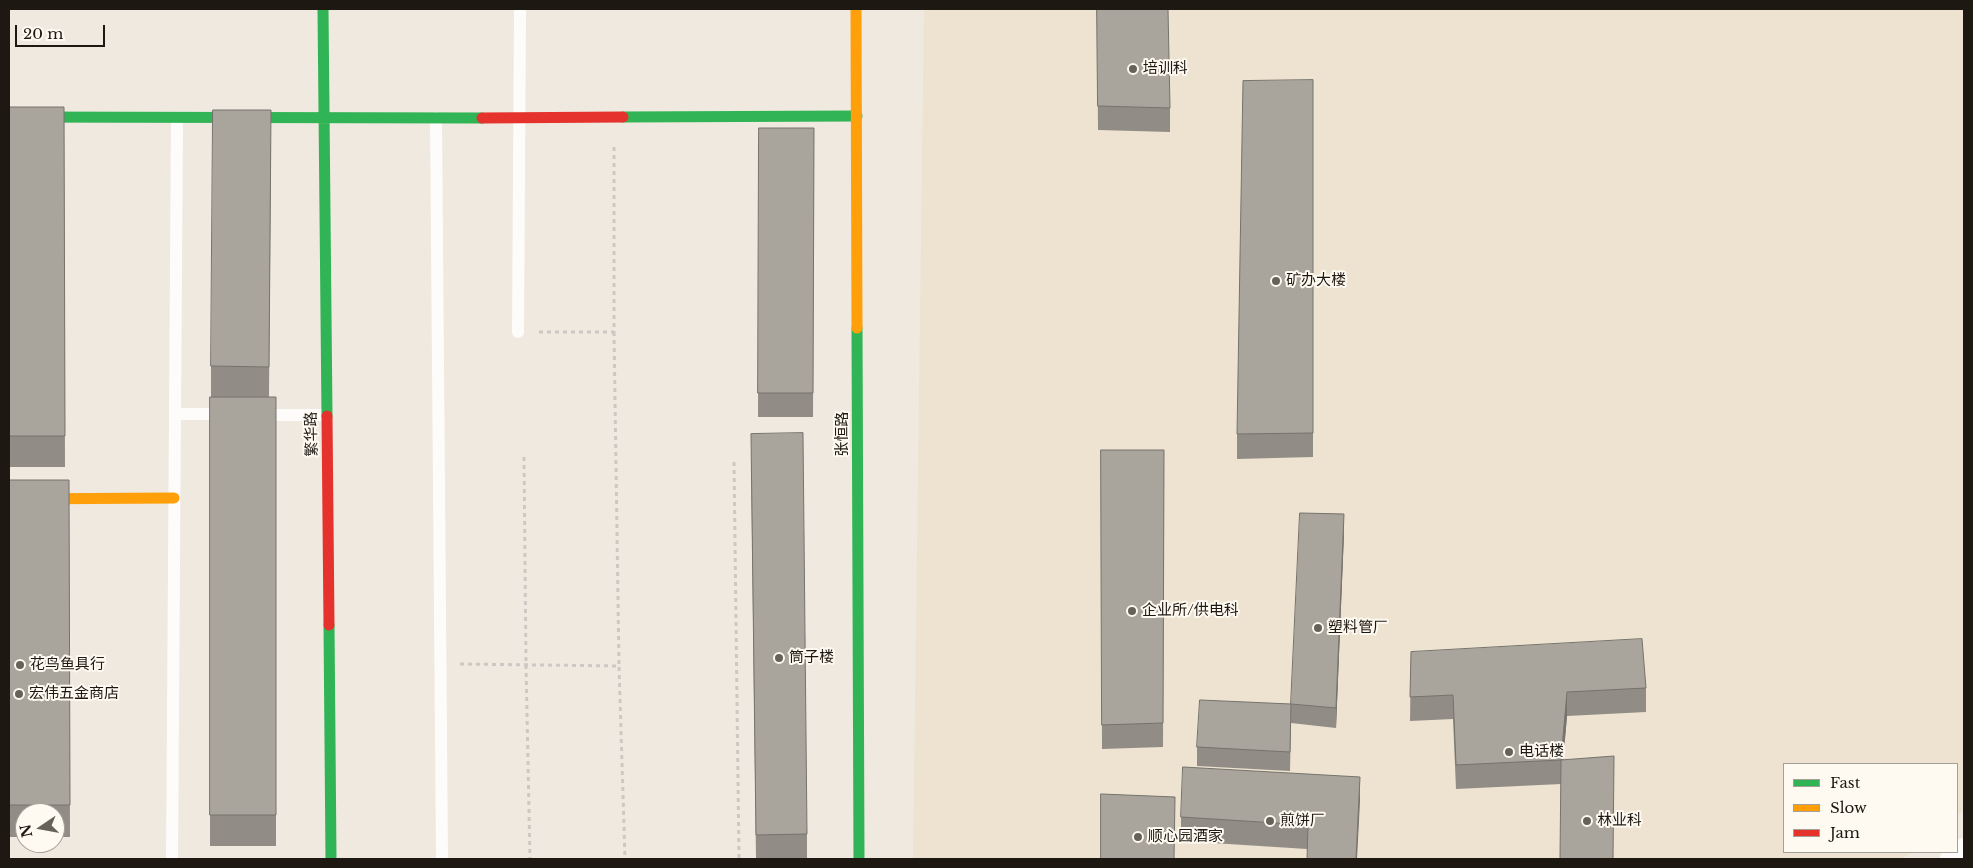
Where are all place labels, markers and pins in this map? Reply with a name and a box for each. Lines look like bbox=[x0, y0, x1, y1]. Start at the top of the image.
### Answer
place label: 培训科 bbox=[1143, 60, 1188, 78]
marker: 培训科 bbox=[1127, 63, 1139, 75]
place label: 矿办大楼 bbox=[1286, 272, 1346, 290]
marker: 矿办大楼 bbox=[1270, 275, 1282, 287]
place label: 企业所/供电科 bbox=[1142, 602, 1239, 620]
marker: 企业所/供电科 bbox=[1126, 605, 1138, 617]
place label: 塑料管厂 bbox=[1328, 619, 1388, 637]
marker: 塑料管厂 bbox=[1312, 622, 1324, 634]
place label: 筒子楼 bbox=[789, 649, 834, 667]
marker: 筒子楼 bbox=[773, 652, 785, 664]
place label: 花鸟鱼具行 bbox=[30, 656, 105, 674]
marker: 花鸟鱼具行 bbox=[14, 659, 26, 671]
place label: 宏伟五金商店 bbox=[29, 685, 119, 703]
marker: 宏伟五金商店 bbox=[13, 688, 25, 700]
place label: 电话楼 bbox=[1519, 743, 1564, 761]
marker: 电话楼 bbox=[1503, 746, 1515, 758]
place label: 煎饼厂 bbox=[1280, 812, 1325, 830]
place label: 林业科 bbox=[1597, 812, 1642, 830]
marker: 煎饼厂 bbox=[1264, 815, 1276, 827]
marker: 林业科 bbox=[1581, 815, 1593, 827]
place label: 顺心园酒家 bbox=[1148, 828, 1223, 846]
marker: 顺心园酒家 bbox=[1132, 831, 1144, 843]

